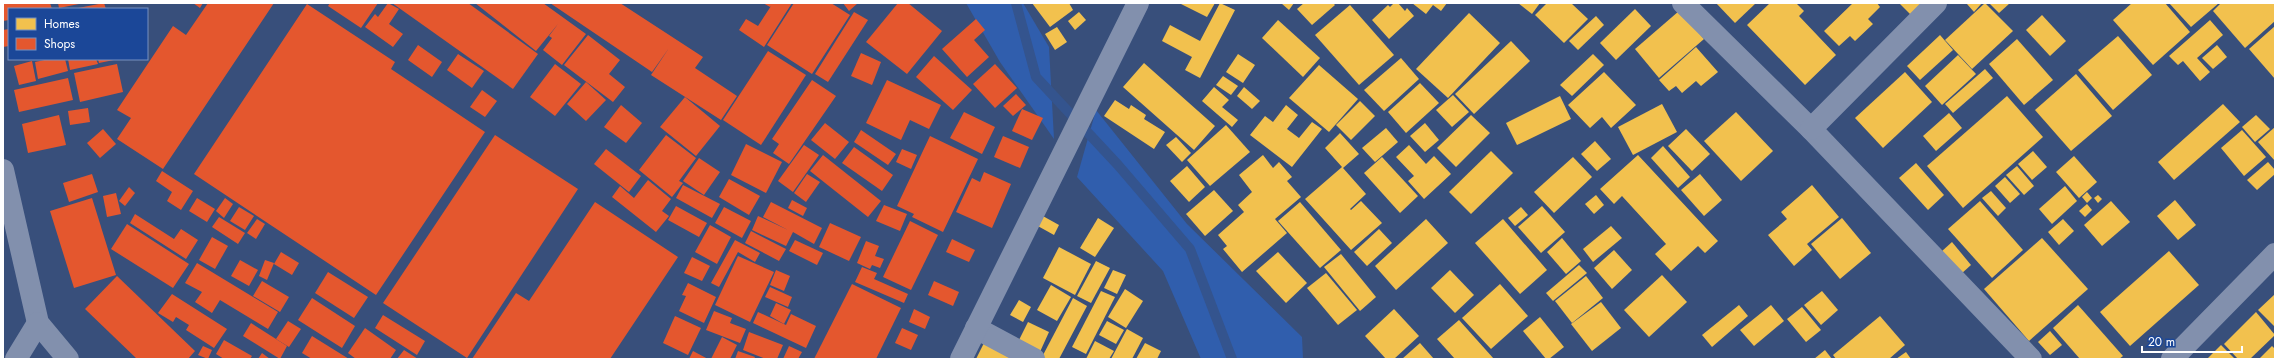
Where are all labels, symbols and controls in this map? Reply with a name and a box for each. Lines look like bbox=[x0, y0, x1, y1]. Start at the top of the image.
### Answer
legend bbox=[8, 8, 148, 60]
text: Homes bbox=[44, 15, 80, 33]
text: Shops bbox=[44, 35, 75, 53]
scale bar bbox=[2142, 328, 2242, 354]
text: 20 m bbox=[2148, 333, 2175, 351]

